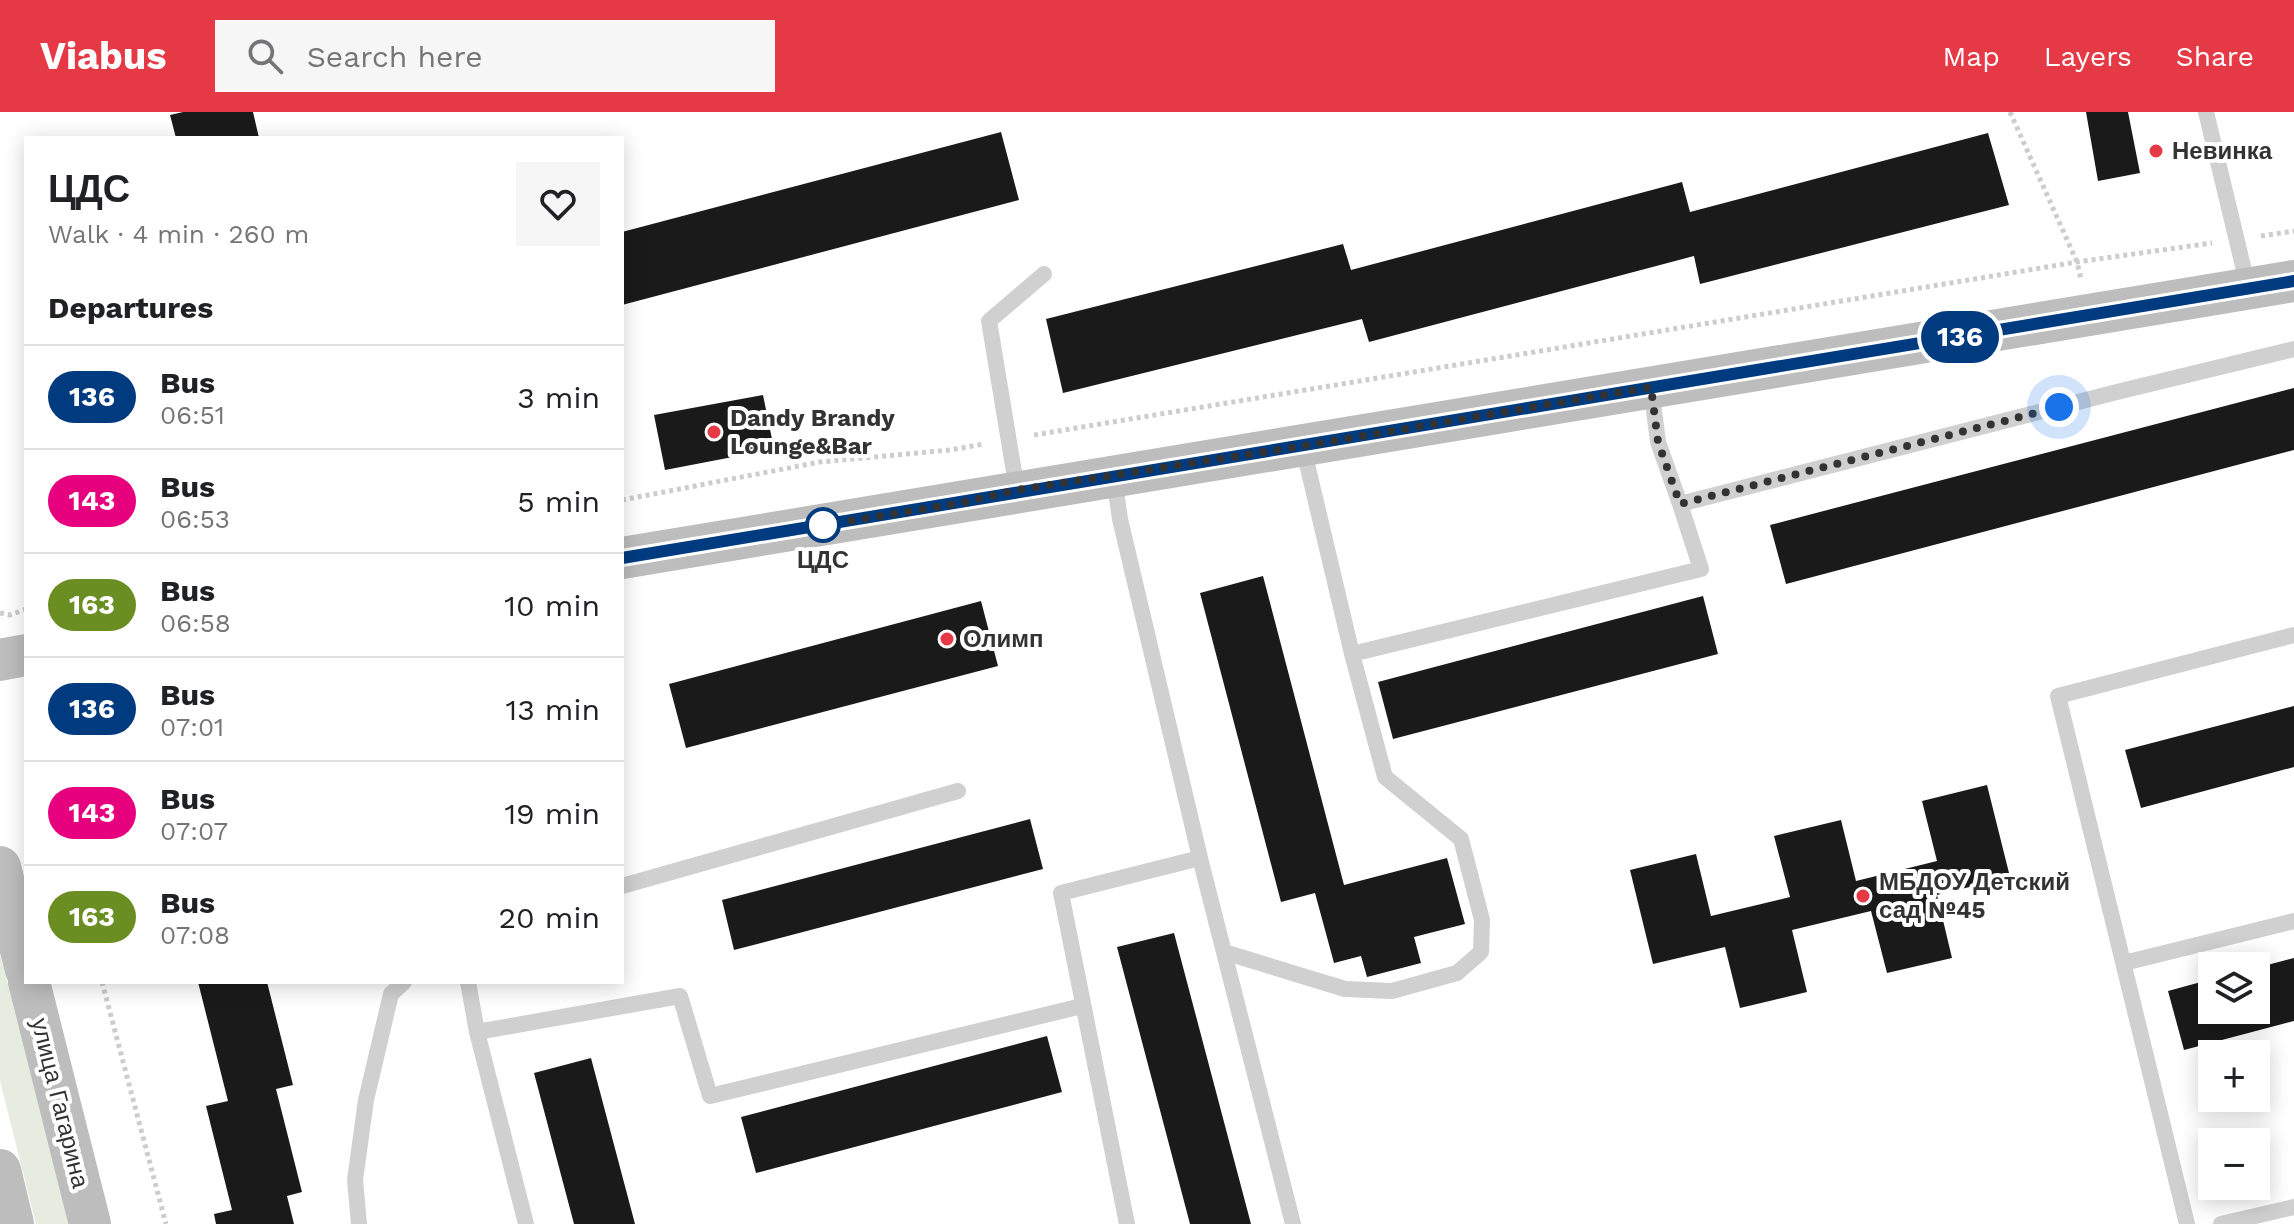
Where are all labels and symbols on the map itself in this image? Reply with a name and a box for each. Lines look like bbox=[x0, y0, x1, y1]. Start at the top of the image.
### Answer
place label: Невинка bbox=[2172, 137, 2273, 165]
marker: Невинка bbox=[2147, 142, 2165, 160]
line badge: 136 bbox=[1914, 311, 2006, 363]
your location bbox=[2039, 387, 2079, 427]
place label: Dandy Brandy Lounge&Bar bbox=[730, 404, 895, 460]
marker: Dandy Brandy Lounge&Bar bbox=[705, 423, 723, 441]
marker: ЦДС bbox=[806, 508, 840, 542]
place label: ЦДС bbox=[797, 546, 849, 574]
place label: Олимп bbox=[963, 625, 1044, 653]
marker: Олимп bbox=[938, 630, 956, 648]
place label: МБДОУ Детский сад №45 bbox=[1879, 868, 2070, 924]
marker: МБДОУ Детский сад №45 bbox=[1854, 887, 1872, 905]
street label: улица Гагарина bbox=[25, 1015, 95, 1191]

